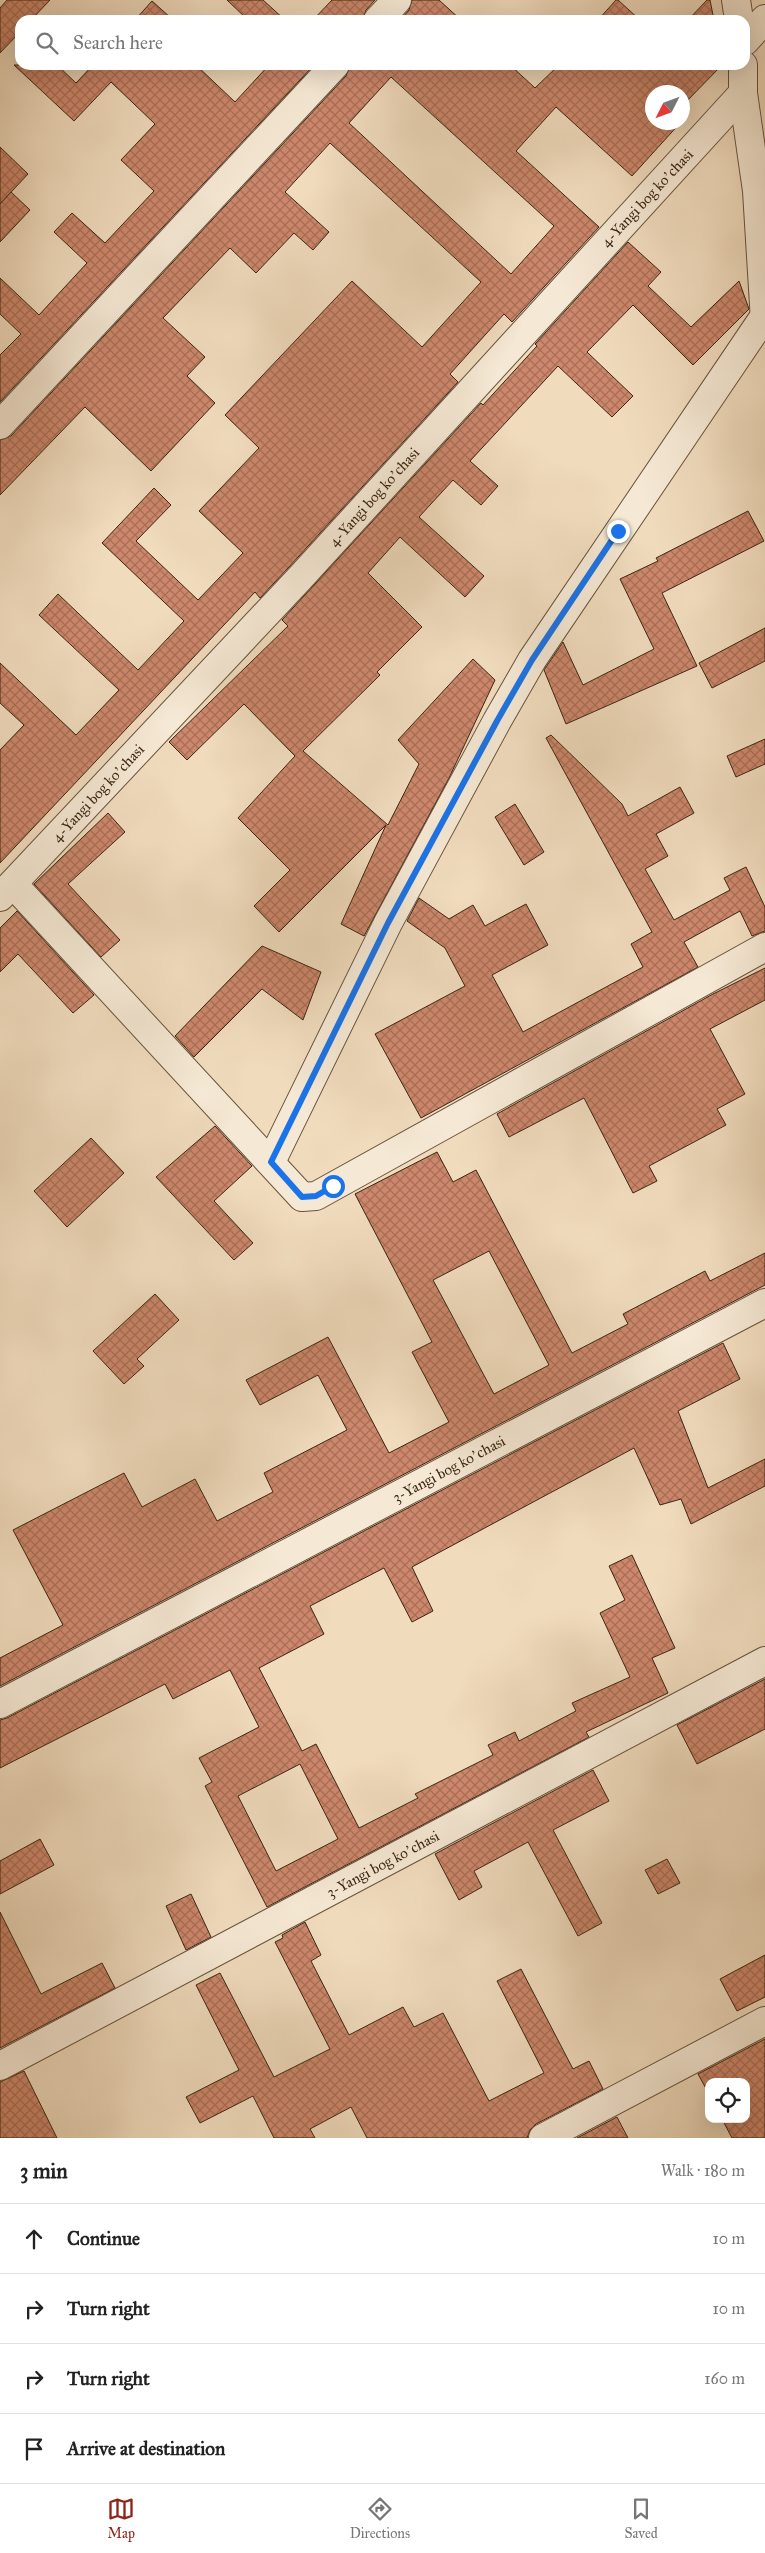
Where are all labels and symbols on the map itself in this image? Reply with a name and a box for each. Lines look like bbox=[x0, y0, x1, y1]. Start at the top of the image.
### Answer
north arrow bbox=[645, 85, 690, 130]
street label: 4-Yangi bog koʼchasi bbox=[597, 145, 697, 251]
street label: 4-Yangi bog koʼchasi bbox=[325, 444, 423, 550]
route end bbox=[607, 520, 630, 543]
street label: 4-Yangi bog koʼchasi bbox=[48, 740, 148, 846]
route start bbox=[322, 1175, 345, 1198]
street label: 3-Yangi bog koʼchasi bbox=[390, 1432, 508, 1506]
street label: 3-Yangi bog koʼchasi bbox=[324, 1827, 442, 1901]

